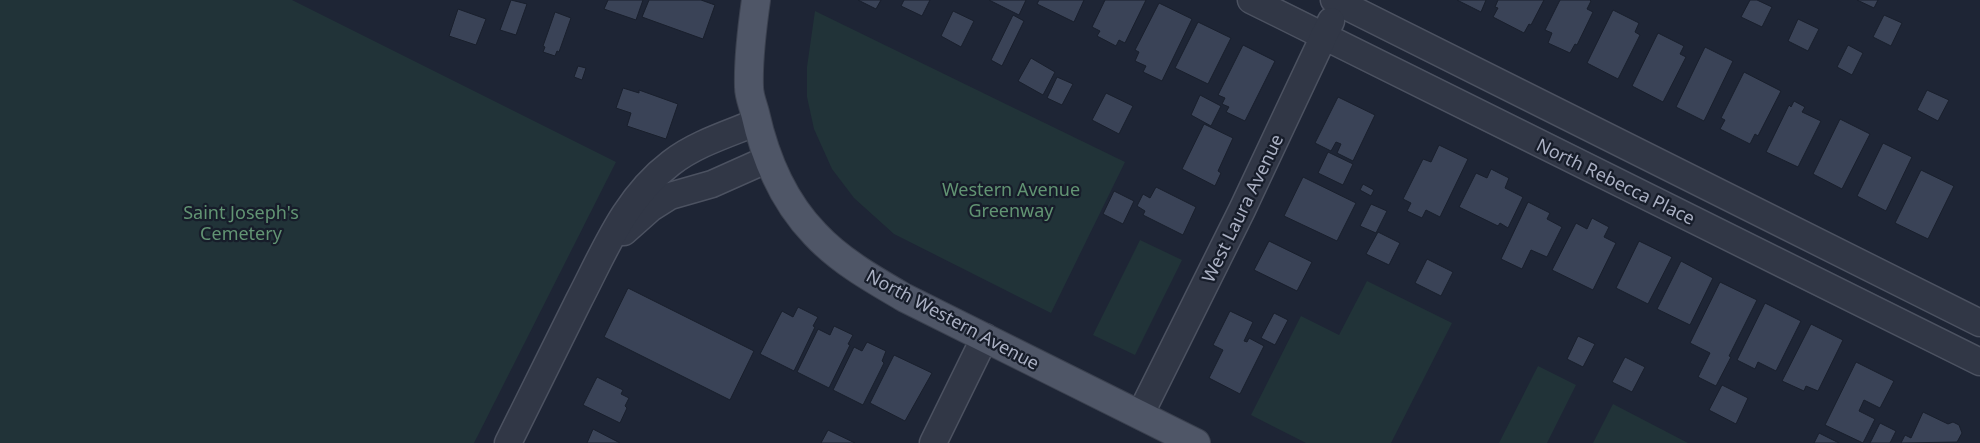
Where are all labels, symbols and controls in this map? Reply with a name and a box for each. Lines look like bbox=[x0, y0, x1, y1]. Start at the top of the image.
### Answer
street label: West Laura Avenue bbox=[1196, 130, 1288, 286]
street label: North Rebecca Place bbox=[1533, 132, 1699, 230]
park label: Western Avenue Greenway bbox=[942, 177, 1080, 222]
park label: Saint Joseph's Cemetery bbox=[183, 200, 299, 245]
street label: North Western Avenue bbox=[862, 263, 1044, 375]

